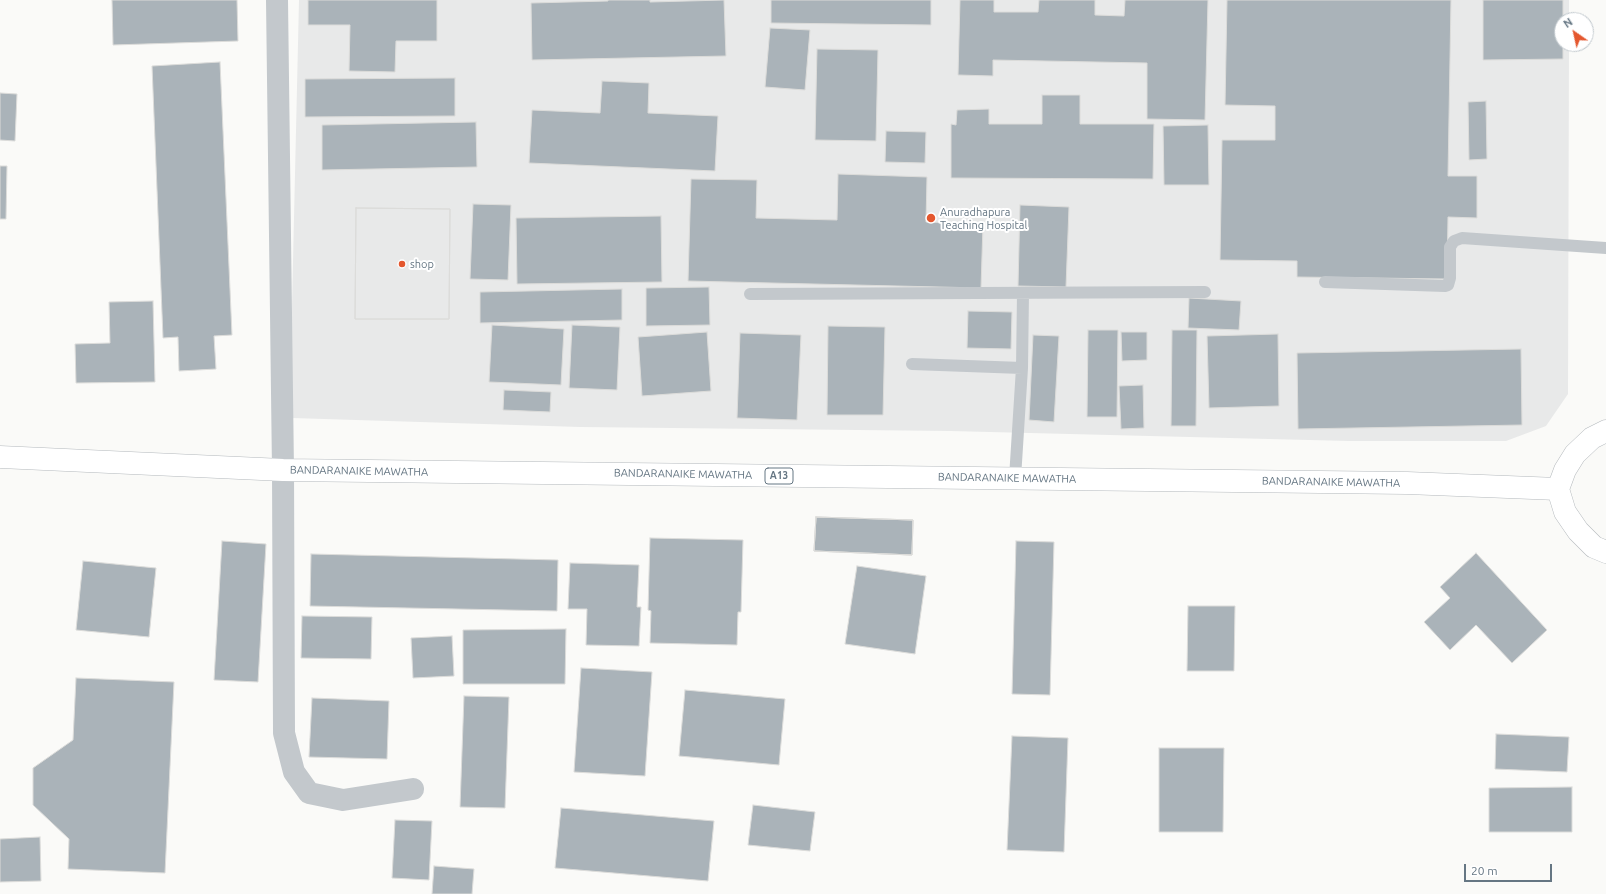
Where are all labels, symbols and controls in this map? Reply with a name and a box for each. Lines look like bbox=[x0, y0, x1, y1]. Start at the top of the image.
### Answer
north arrow bbox=[1554, 12, 1594, 52]
text: N bbox=[1561, 16, 1575, 30]
place label: Anuradhapura Teaching Hospital bbox=[940, 205, 1027, 231]
marker: Anuradhapura Teaching Hospital bbox=[925, 212, 937, 224]
place label: shop bbox=[410, 257, 434, 271]
marker: shop bbox=[397, 259, 407, 269]
street label: BANDARANAIKE MAWATHA bbox=[290, 463, 428, 479]
street label: BANDARANAIKE MAWATHA bbox=[614, 466, 752, 482]
road number: A13 bbox=[765, 468, 793, 484]
street label: BANDARANAIKE MAWATHA bbox=[938, 470, 1076, 486]
street label: BANDARANAIKE MAWATHA bbox=[1262, 474, 1400, 490]
scale bar bbox=[1466, 856, 1554, 882]
text: 20 m bbox=[1471, 864, 1498, 877]

